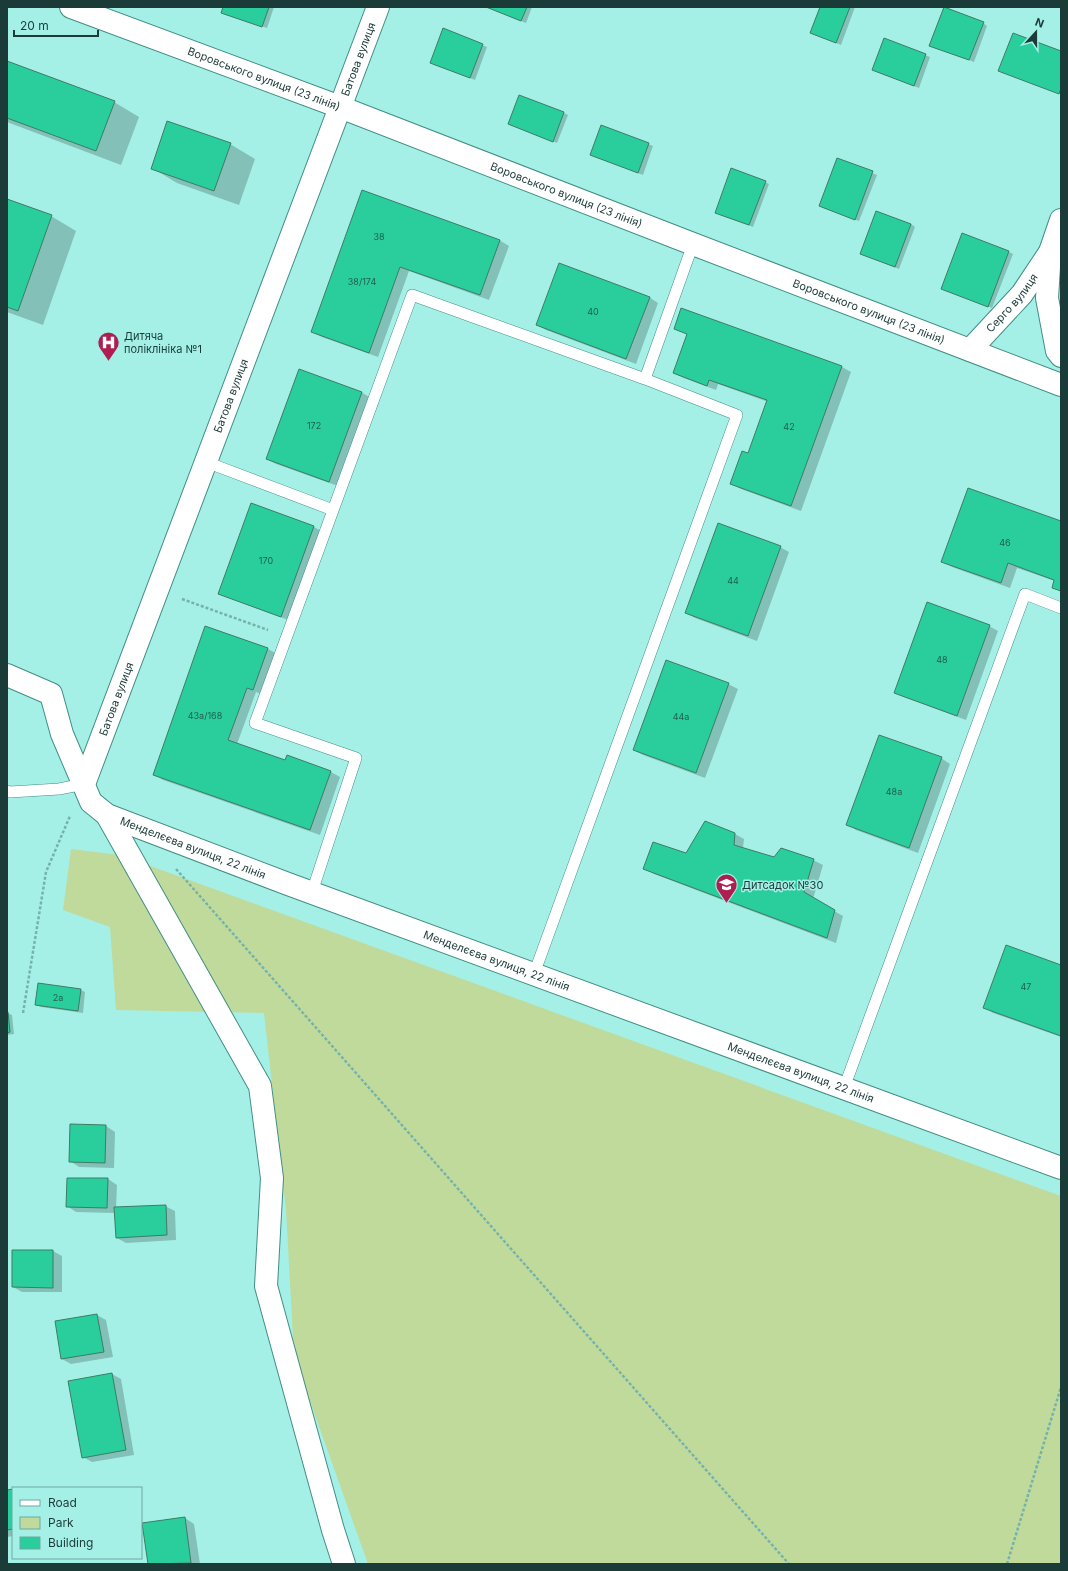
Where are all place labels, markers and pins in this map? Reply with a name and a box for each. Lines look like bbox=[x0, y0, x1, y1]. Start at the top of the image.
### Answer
hospital icon: Дитяча поліклініка №1 bbox=[95, 329, 121, 362]
place label: Дитяча поліклініка №1 bbox=[124, 329, 202, 356]
school or university icon: Дитсадок №30 bbox=[714, 872, 740, 905]
place label: Дитсадок №30 bbox=[742, 878, 823, 892]

